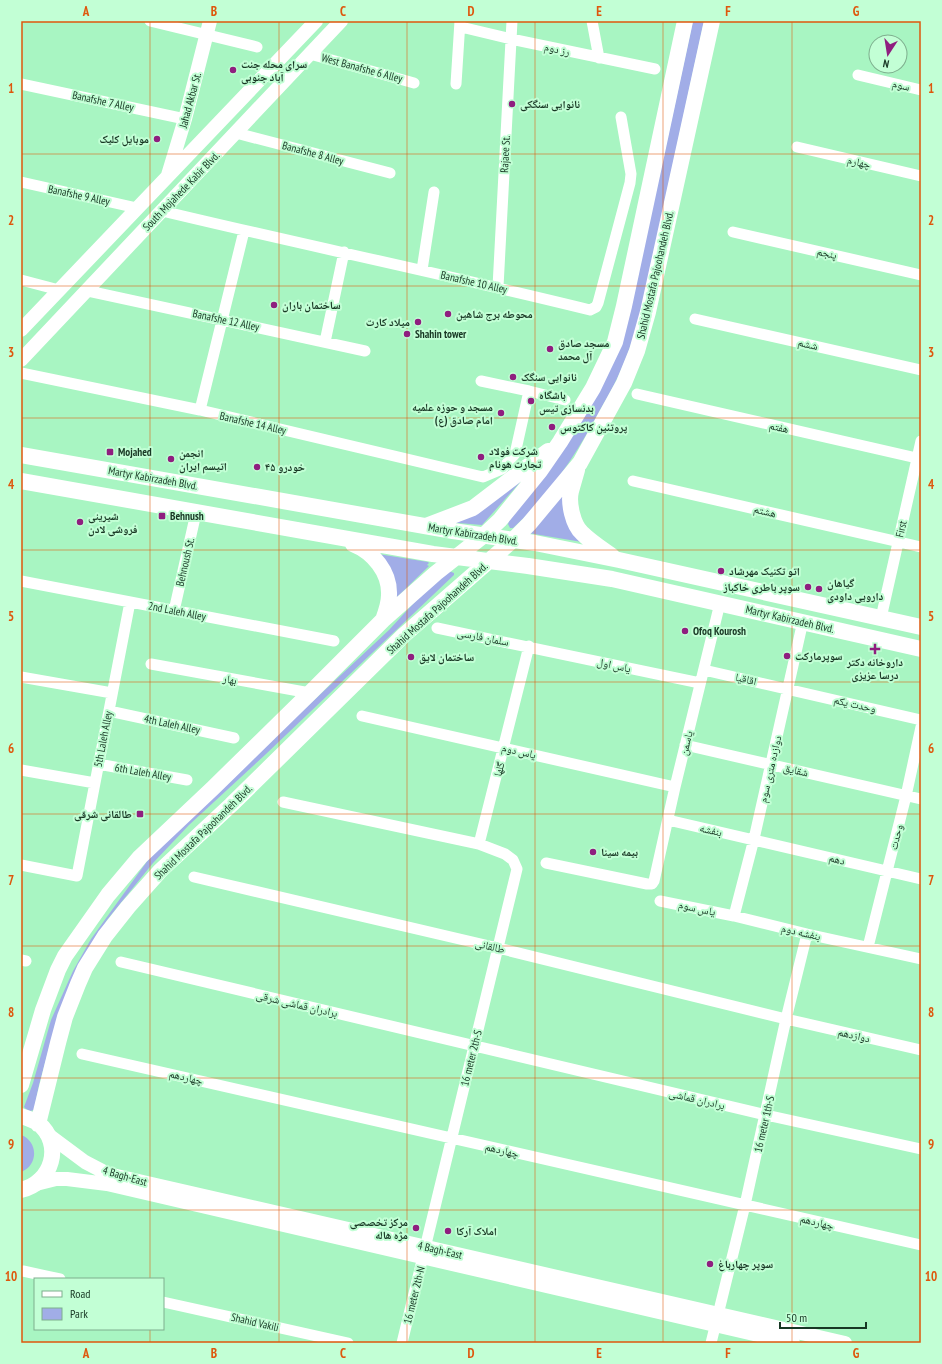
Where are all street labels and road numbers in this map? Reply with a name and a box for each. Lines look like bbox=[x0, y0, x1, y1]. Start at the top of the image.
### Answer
street label: رز دوم bbox=[543, 39, 571, 59]
street label: West Banafshe 6 Alley bbox=[320, 50, 405, 86]
street label: Jahad Akbar St. bbox=[176, 71, 204, 130]
street label: سوم bbox=[891, 76, 911, 94]
street label: Banafshe 7 Alley bbox=[71, 88, 136, 115]
street label: Rajaee St. bbox=[497, 135, 513, 173]
street label: Banafshe 8 Alley bbox=[281, 138, 346, 168]
street label: South Mojahede Kabir Blvd. bbox=[140, 148, 222, 234]
street label: چهارم bbox=[846, 153, 872, 171]
street label: Banafshe 9 Alley bbox=[47, 182, 112, 209]
street label: Shahid Mostafa Pajoohandeh Blvd. bbox=[633, 210, 677, 340]
street label: پنجم bbox=[815, 244, 839, 263]
street label: Banafshe 10 Alley bbox=[439, 268, 509, 297]
street label: Banafshe 12 Alley bbox=[191, 306, 261, 334]
street label: ششم bbox=[796, 335, 819, 354]
street label: Banafshe 14 Alley bbox=[218, 409, 288, 438]
street label: هفتم bbox=[768, 418, 791, 437]
street label: Martyr Kabirzadeh Blvd. bbox=[107, 463, 199, 493]
street label: هشتم bbox=[752, 502, 778, 521]
street label: First bbox=[892, 519, 910, 539]
street label: Martyr Kabirzadeh Blvd. bbox=[427, 520, 519, 548]
street label: Behnoush St. bbox=[173, 536, 197, 588]
street label: Shahid Mostafa Pajoohandeh Blvd. bbox=[384, 559, 490, 657]
street label: 2nd Laleh Alley bbox=[147, 599, 208, 624]
street label: Martyr Kabirzadeh Blvd. bbox=[744, 602, 836, 636]
street label: سلمان فارسی bbox=[456, 625, 510, 649]
street label: یاس اول bbox=[596, 655, 633, 676]
street label: اقاقیا bbox=[734, 670, 758, 688]
street label: بهار bbox=[221, 671, 238, 687]
street label: وحدت یکم bbox=[832, 692, 877, 717]
street label: 5th Laleh Alley bbox=[91, 709, 115, 768]
street label: 4th Laleh Alley bbox=[143, 711, 202, 737]
street label: یاسمن bbox=[676, 729, 696, 757]
street label: دوازده متری سوم bbox=[756, 734, 785, 804]
street label: یاس دوم bbox=[500, 740, 538, 762]
street label: 6th Laleh Alley bbox=[114, 760, 173, 784]
street label: گلها bbox=[490, 760, 508, 778]
street label: شقایق bbox=[782, 760, 810, 780]
street label: Shahid Mostafa Pajoohandeh Blvd. bbox=[151, 781, 255, 883]
street label: بنفشه bbox=[698, 821, 724, 839]
street label: وحدت bbox=[886, 823, 906, 851]
street label: دهم bbox=[827, 850, 847, 869]
street label: یاس سوم bbox=[677, 897, 717, 919]
street label: بنفشه دوم bbox=[780, 921, 822, 943]
street label: طالقانی bbox=[474, 936, 506, 956]
street label: برادران قماشی شرقی bbox=[255, 988, 339, 1020]
street label: دوازدهم bbox=[836, 1025, 872, 1047]
street label: 16 meter 2th-S bbox=[457, 1028, 485, 1088]
street label: چهاردهم bbox=[168, 1066, 204, 1089]
street label: برادران قماشی bbox=[668, 1086, 726, 1112]
street label: 16 meter 1th-S bbox=[751, 1094, 777, 1154]
street label: چهاردهم bbox=[484, 1139, 520, 1162]
street label: 4 Bagh-East bbox=[101, 1163, 149, 1189]
street label: چهاردهم bbox=[799, 1211, 835, 1234]
street label: 4 Bagh-East bbox=[416, 1238, 464, 1262]
street label: 16 meter 2th-N bbox=[400, 1265, 428, 1325]
street label: Shahid Vakili bbox=[230, 1310, 280, 1334]

